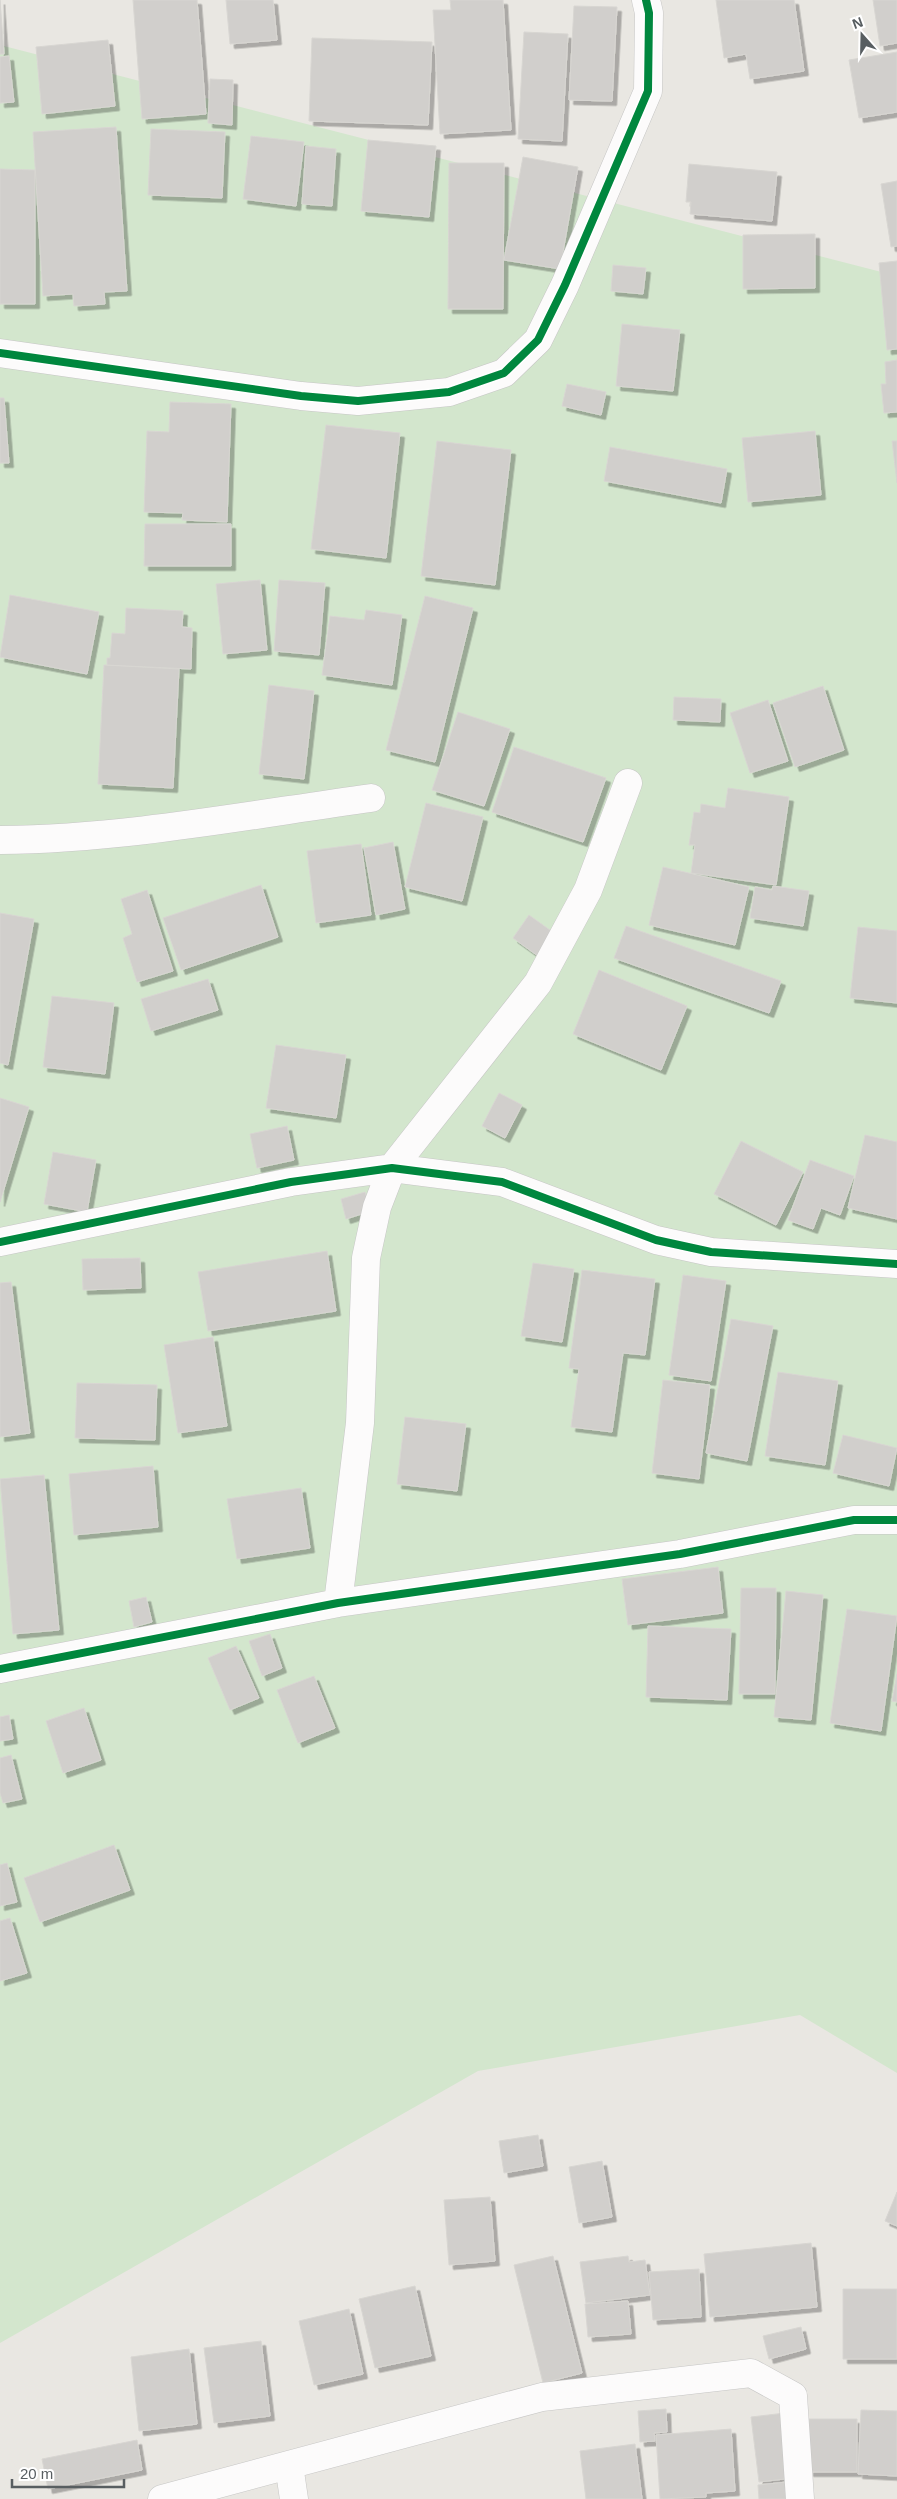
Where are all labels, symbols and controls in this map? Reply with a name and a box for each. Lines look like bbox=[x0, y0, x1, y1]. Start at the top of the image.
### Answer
north arrow bbox=[837, 10, 887, 60]
text: N bbox=[850, 14, 865, 32]
scale bar bbox=[12, 2456, 125, 2488]
text: 20 m bbox=[20, 2465, 53, 2482]

